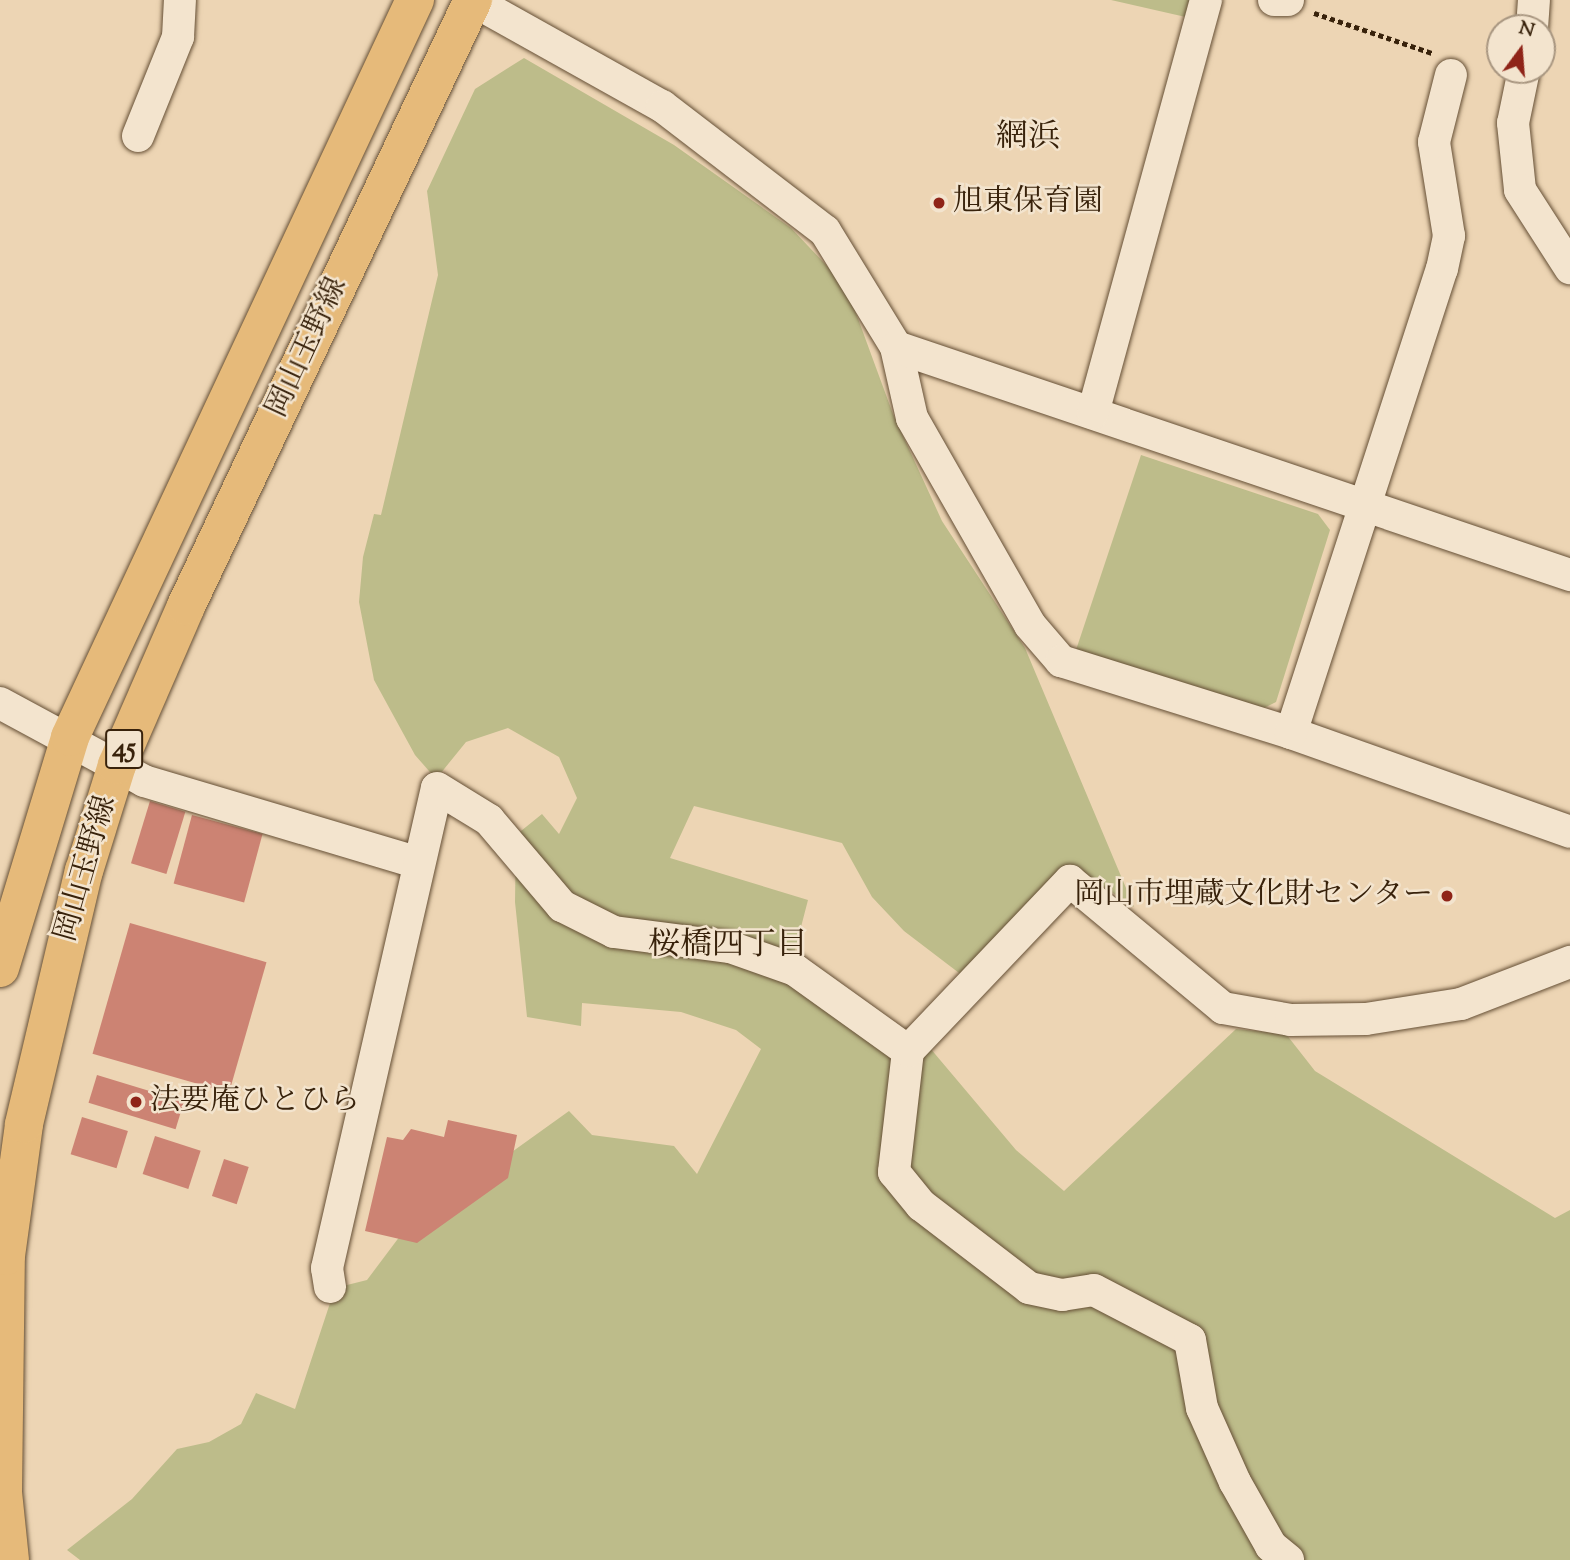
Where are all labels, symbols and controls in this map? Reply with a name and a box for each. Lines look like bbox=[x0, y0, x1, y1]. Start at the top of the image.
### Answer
north arrow bbox=[1486, 14, 1556, 84]
text: N bbox=[1515, 15, 1537, 45]
district label: 網浜 bbox=[996, 119, 1060, 157]
place label: 旭東保育園 bbox=[953, 185, 1103, 221]
marker: 旭東保育園 bbox=[931, 195, 947, 211]
street label: 岡山玉野線 bbox=[260, 272, 356, 424]
road number: 45 bbox=[105, 724, 143, 774]
street label: 岡山玉野線 bbox=[49, 792, 125, 946]
place label: 岡山市埋蔵文化財センター bbox=[1073, 878, 1433, 914]
marker: 岡山市埋蔵文化財センター bbox=[1439, 888, 1455, 904]
district label: 桜橋四丁目 bbox=[648, 927, 808, 965]
place label: 法要庵ひとひら bbox=[150, 1084, 360, 1120]
marker: 法要庵ひとひら bbox=[128, 1094, 144, 1110]

